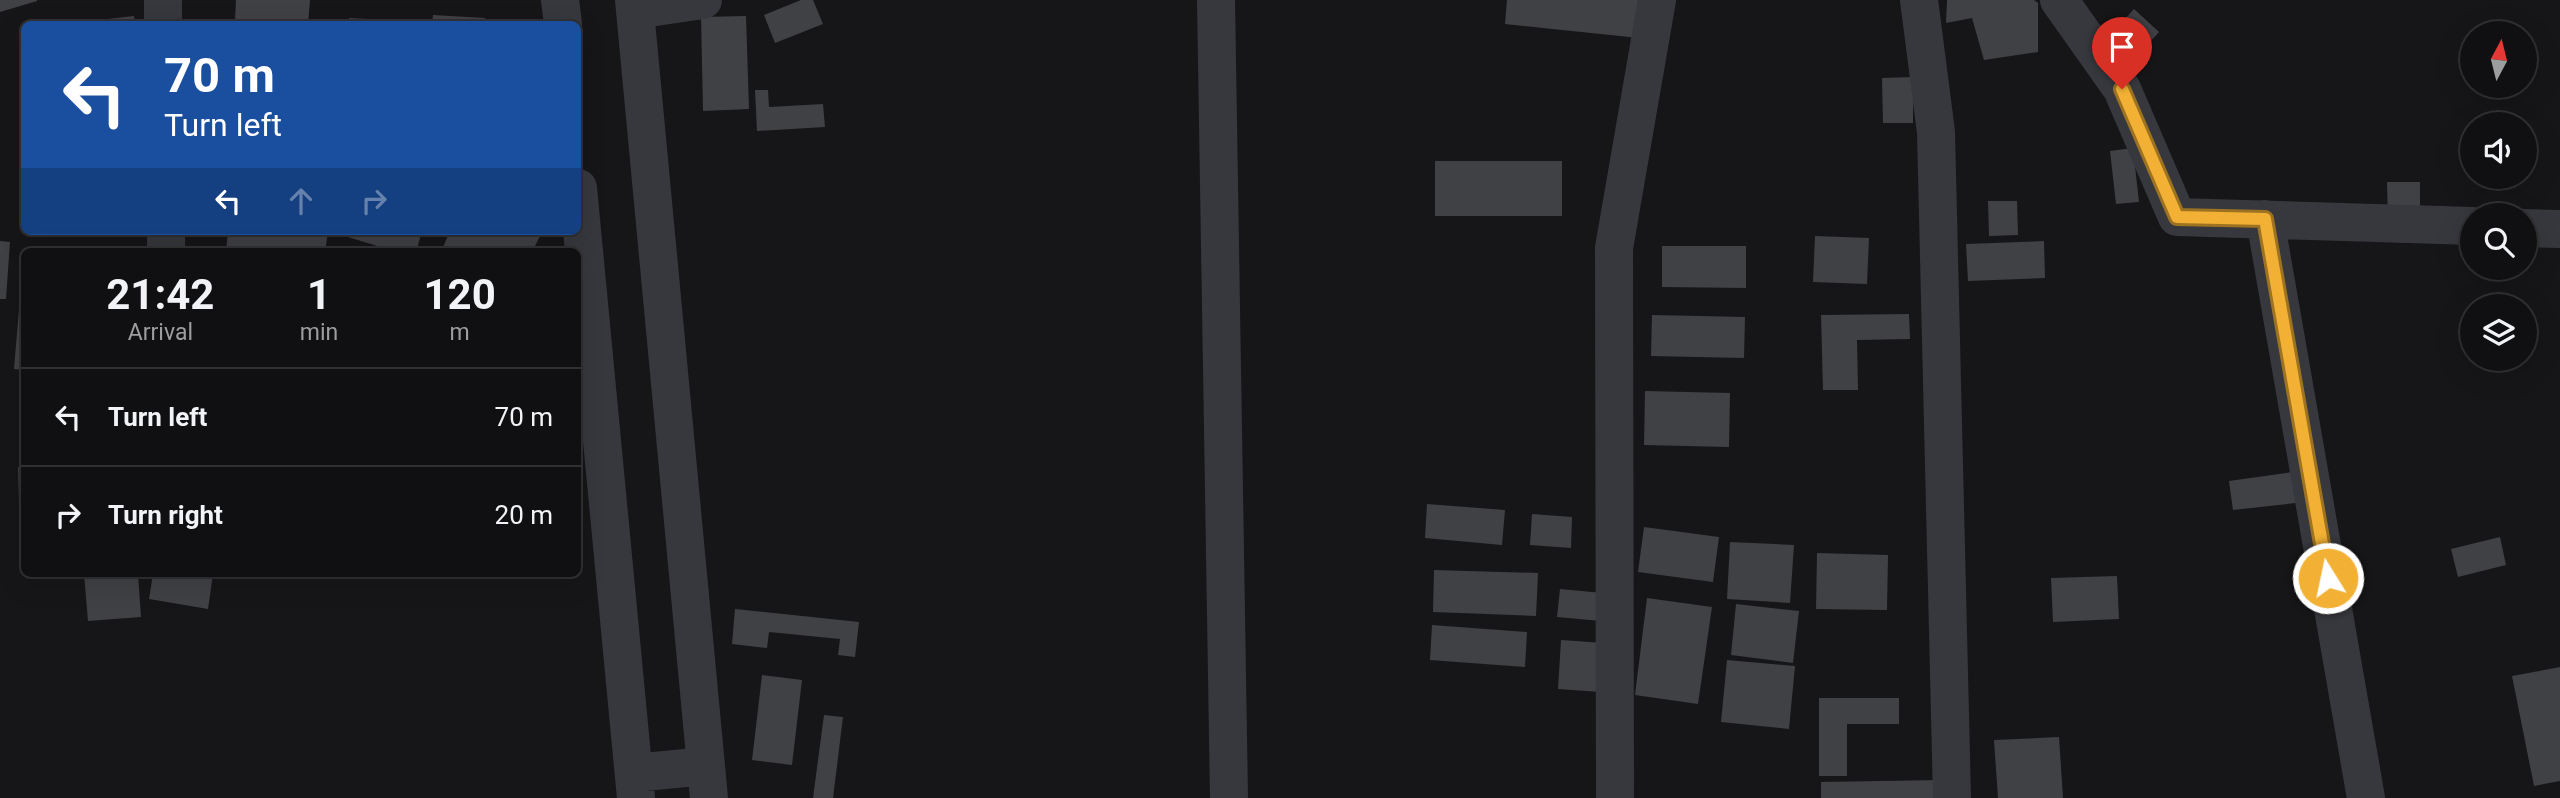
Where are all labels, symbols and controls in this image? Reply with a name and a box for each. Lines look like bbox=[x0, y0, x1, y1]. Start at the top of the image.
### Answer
pin bbox=[2092, 17, 2152, 89]
north arrow bbox=[2460, 21, 2538, 98]
map controls bbox=[2460, 21, 2537, 371]
icon: arrive bbox=[2103, 28, 2141, 66]
text: 70 m bbox=[164, 47, 275, 104]
icon: left bbox=[49, 49, 140, 140]
text: Turn left bbox=[164, 106, 282, 144]
button: sound bbox=[2460, 112, 2537, 189]
icon: left bbox=[209, 182, 247, 220]
icon: ahead bbox=[282, 182, 320, 220]
icon: right bbox=[355, 182, 393, 220]
button: search bbox=[2460, 203, 2537, 280]
text: 21:42 bbox=[106, 270, 214, 319]
text: 1 bbox=[307, 270, 331, 319]
text: 120 bbox=[423, 270, 496, 319]
button: layers bbox=[2460, 294, 2537, 371]
text: Arrival bbox=[128, 319, 193, 346]
text: min bbox=[300, 319, 338, 346]
text: m bbox=[450, 319, 470, 346]
icon: left bbox=[49, 398, 87, 436]
text: Turn left bbox=[108, 402, 207, 432]
text: 70 m bbox=[495, 402, 553, 432]
icon: right bbox=[49, 496, 87, 534]
text: Turn right bbox=[108, 500, 223, 530]
text: 20 m bbox=[495, 500, 553, 530]
position arrow bbox=[2291, 541, 2365, 615]

